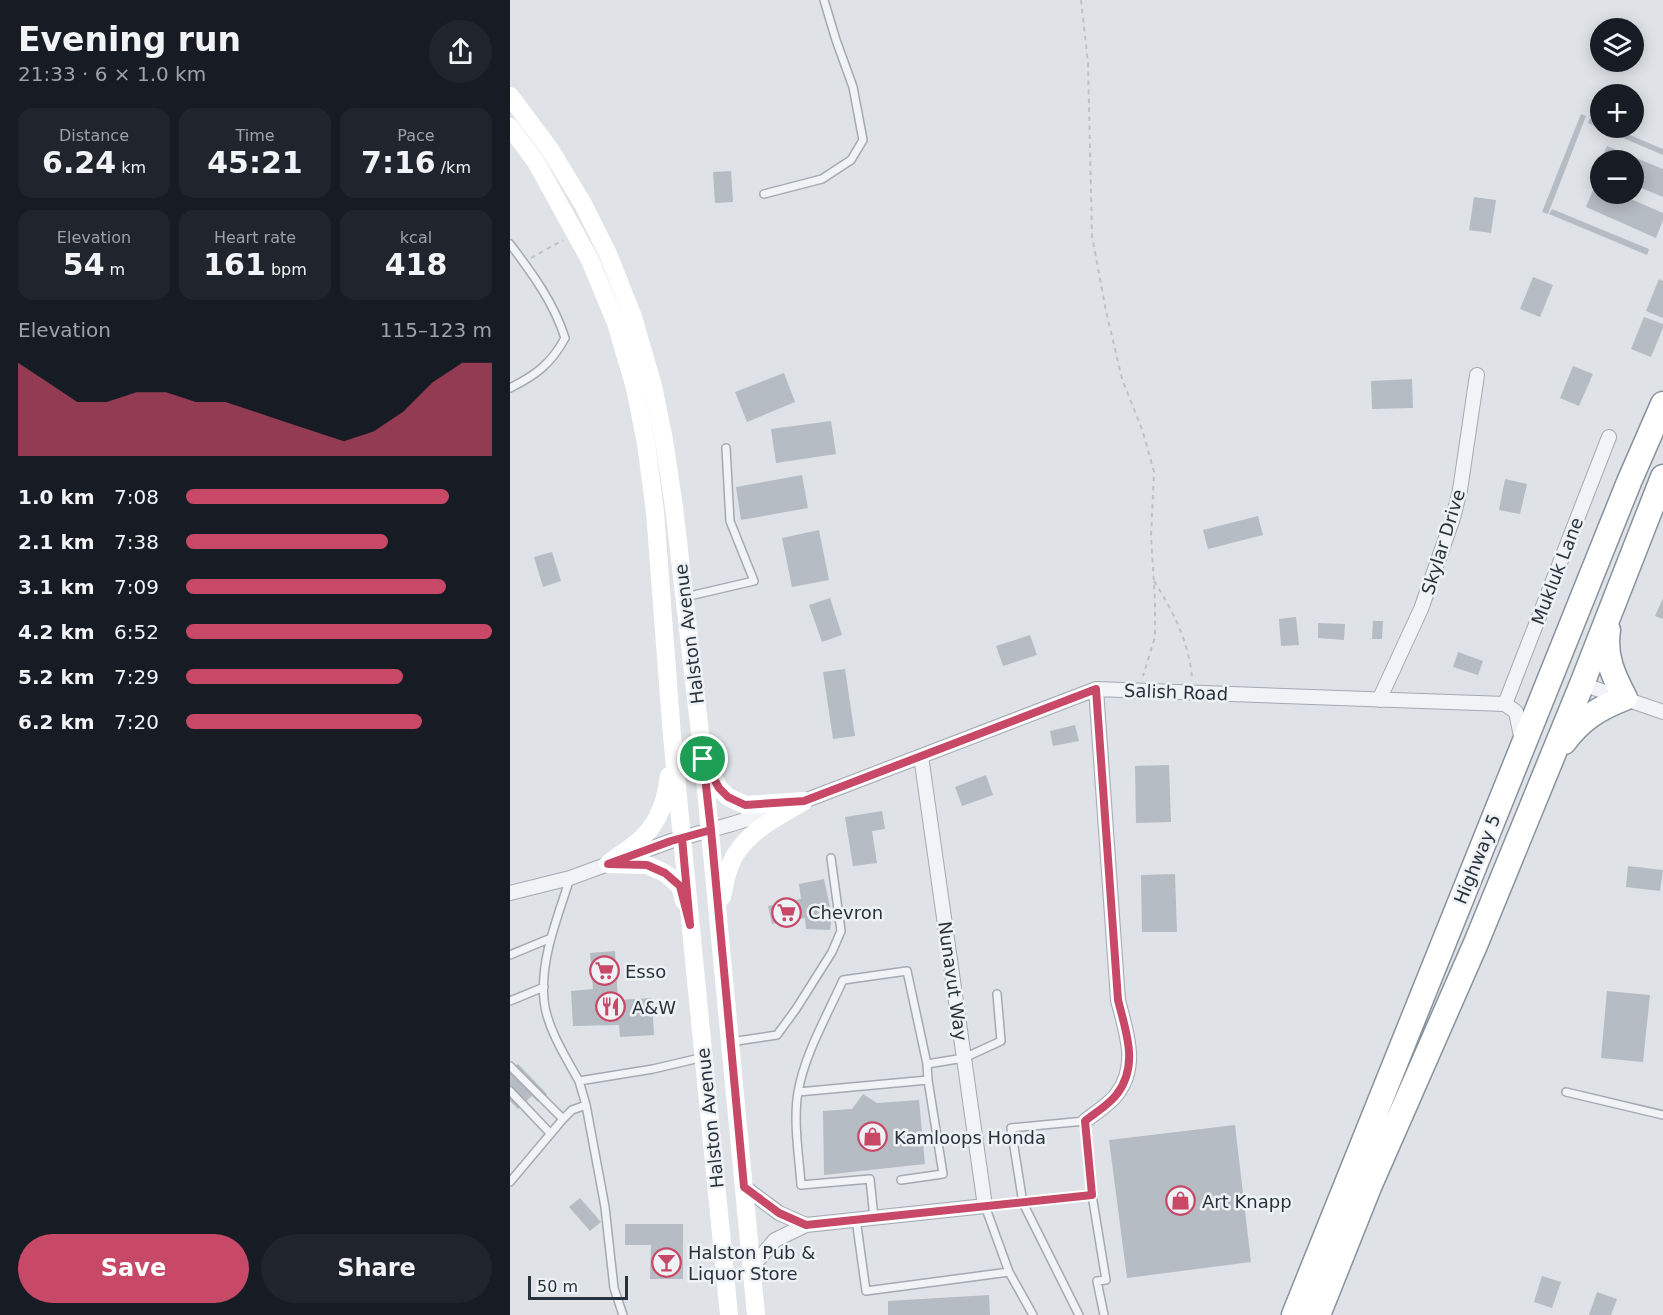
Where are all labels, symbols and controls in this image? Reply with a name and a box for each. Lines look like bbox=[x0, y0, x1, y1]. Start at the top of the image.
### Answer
map controls bbox=[1590, 18, 1644, 204]
button: layers bbox=[1590, 18, 1644, 72]
text: Evening run bbox=[18, 20, 241, 59]
button: share bbox=[429, 20, 492, 83]
text: 21:33 · 6 × 1.0 km bbox=[18, 62, 206, 86]
button: + bbox=[1590, 84, 1644, 138]
text: Distance bbox=[59, 126, 129, 145]
text: Time bbox=[235, 126, 275, 145]
text: Pace bbox=[397, 126, 435, 145]
text: 6.24 bbox=[42, 145, 116, 180]
text: 45:21 bbox=[207, 145, 303, 180]
text: 7:16 bbox=[361, 145, 436, 180]
button: − bbox=[1590, 150, 1644, 204]
text: km bbox=[116, 158, 146, 177]
text: /km bbox=[436, 158, 471, 177]
text: Elevation bbox=[57, 228, 131, 247]
text: Heart rate bbox=[214, 228, 296, 247]
text: kcal bbox=[400, 228, 432, 247]
text: 54 bbox=[63, 247, 105, 282]
text: 161 bbox=[203, 247, 266, 282]
text: 418 bbox=[385, 247, 447, 282]
text: m bbox=[105, 260, 125, 279]
text: bpm bbox=[266, 260, 307, 279]
text: Elevation bbox=[18, 318, 111, 342]
text: 115–123 m bbox=[380, 318, 492, 342]
text: 1.0 km bbox=[18, 485, 95, 509]
text: 7:08 bbox=[114, 485, 159, 509]
street label: Skylar Drive bbox=[1417, 487, 1469, 597]
street label: Mukluk Lane bbox=[1527, 514, 1587, 628]
text: 2.1 km bbox=[18, 530, 95, 554]
text: 7:38 bbox=[114, 530, 159, 554]
street label: Halston Avenue bbox=[670, 563, 708, 705]
text: 3.1 km bbox=[18, 575, 95, 599]
text: 7:09 bbox=[114, 575, 159, 599]
text: 4.2 km bbox=[18, 620, 95, 644]
text: 6:52 bbox=[114, 620, 159, 644]
text: 5.2 km bbox=[18, 665, 95, 689]
text: 7:29 bbox=[114, 665, 159, 689]
street label: Salish Road bbox=[1124, 680, 1228, 704]
text: 6.2 km bbox=[18, 710, 95, 734]
text: 7:20 bbox=[114, 710, 159, 734]
pin bbox=[677, 733, 728, 784]
icon: arrive bbox=[686, 742, 719, 775]
street label: Highway 5 bbox=[1449, 811, 1505, 907]
supermarket icon: Chevron bbox=[771, 896, 803, 928]
place label: Chevron bbox=[808, 902, 883, 923]
street label: Nunavut Way bbox=[934, 920, 972, 1042]
supermarket icon: Esso bbox=[588, 955, 620, 987]
place label: Esso bbox=[625, 961, 666, 982]
restaurant icon: A&W bbox=[595, 991, 627, 1023]
place label: A&W bbox=[632, 997, 676, 1018]
street label: Halston Avenue bbox=[692, 1047, 728, 1189]
shop icon: Kamloops Honda bbox=[857, 1121, 889, 1153]
place label: Kamloops Honda bbox=[894, 1127, 1046, 1148]
shop icon: Art Knapp bbox=[1165, 1185, 1197, 1217]
place label: Art Knapp bbox=[1202, 1191, 1292, 1212]
button: Save bbox=[18, 1234, 249, 1303]
button: Share bbox=[261, 1234, 492, 1303]
place label: Halston Pub & Liquor Store bbox=[688, 1242, 815, 1284]
bar icon: Halston Pub & Liquor Store bbox=[651, 1246, 683, 1278]
scale bar bbox=[528, 1273, 628, 1300]
text: 50 m bbox=[537, 1277, 578, 1296]

